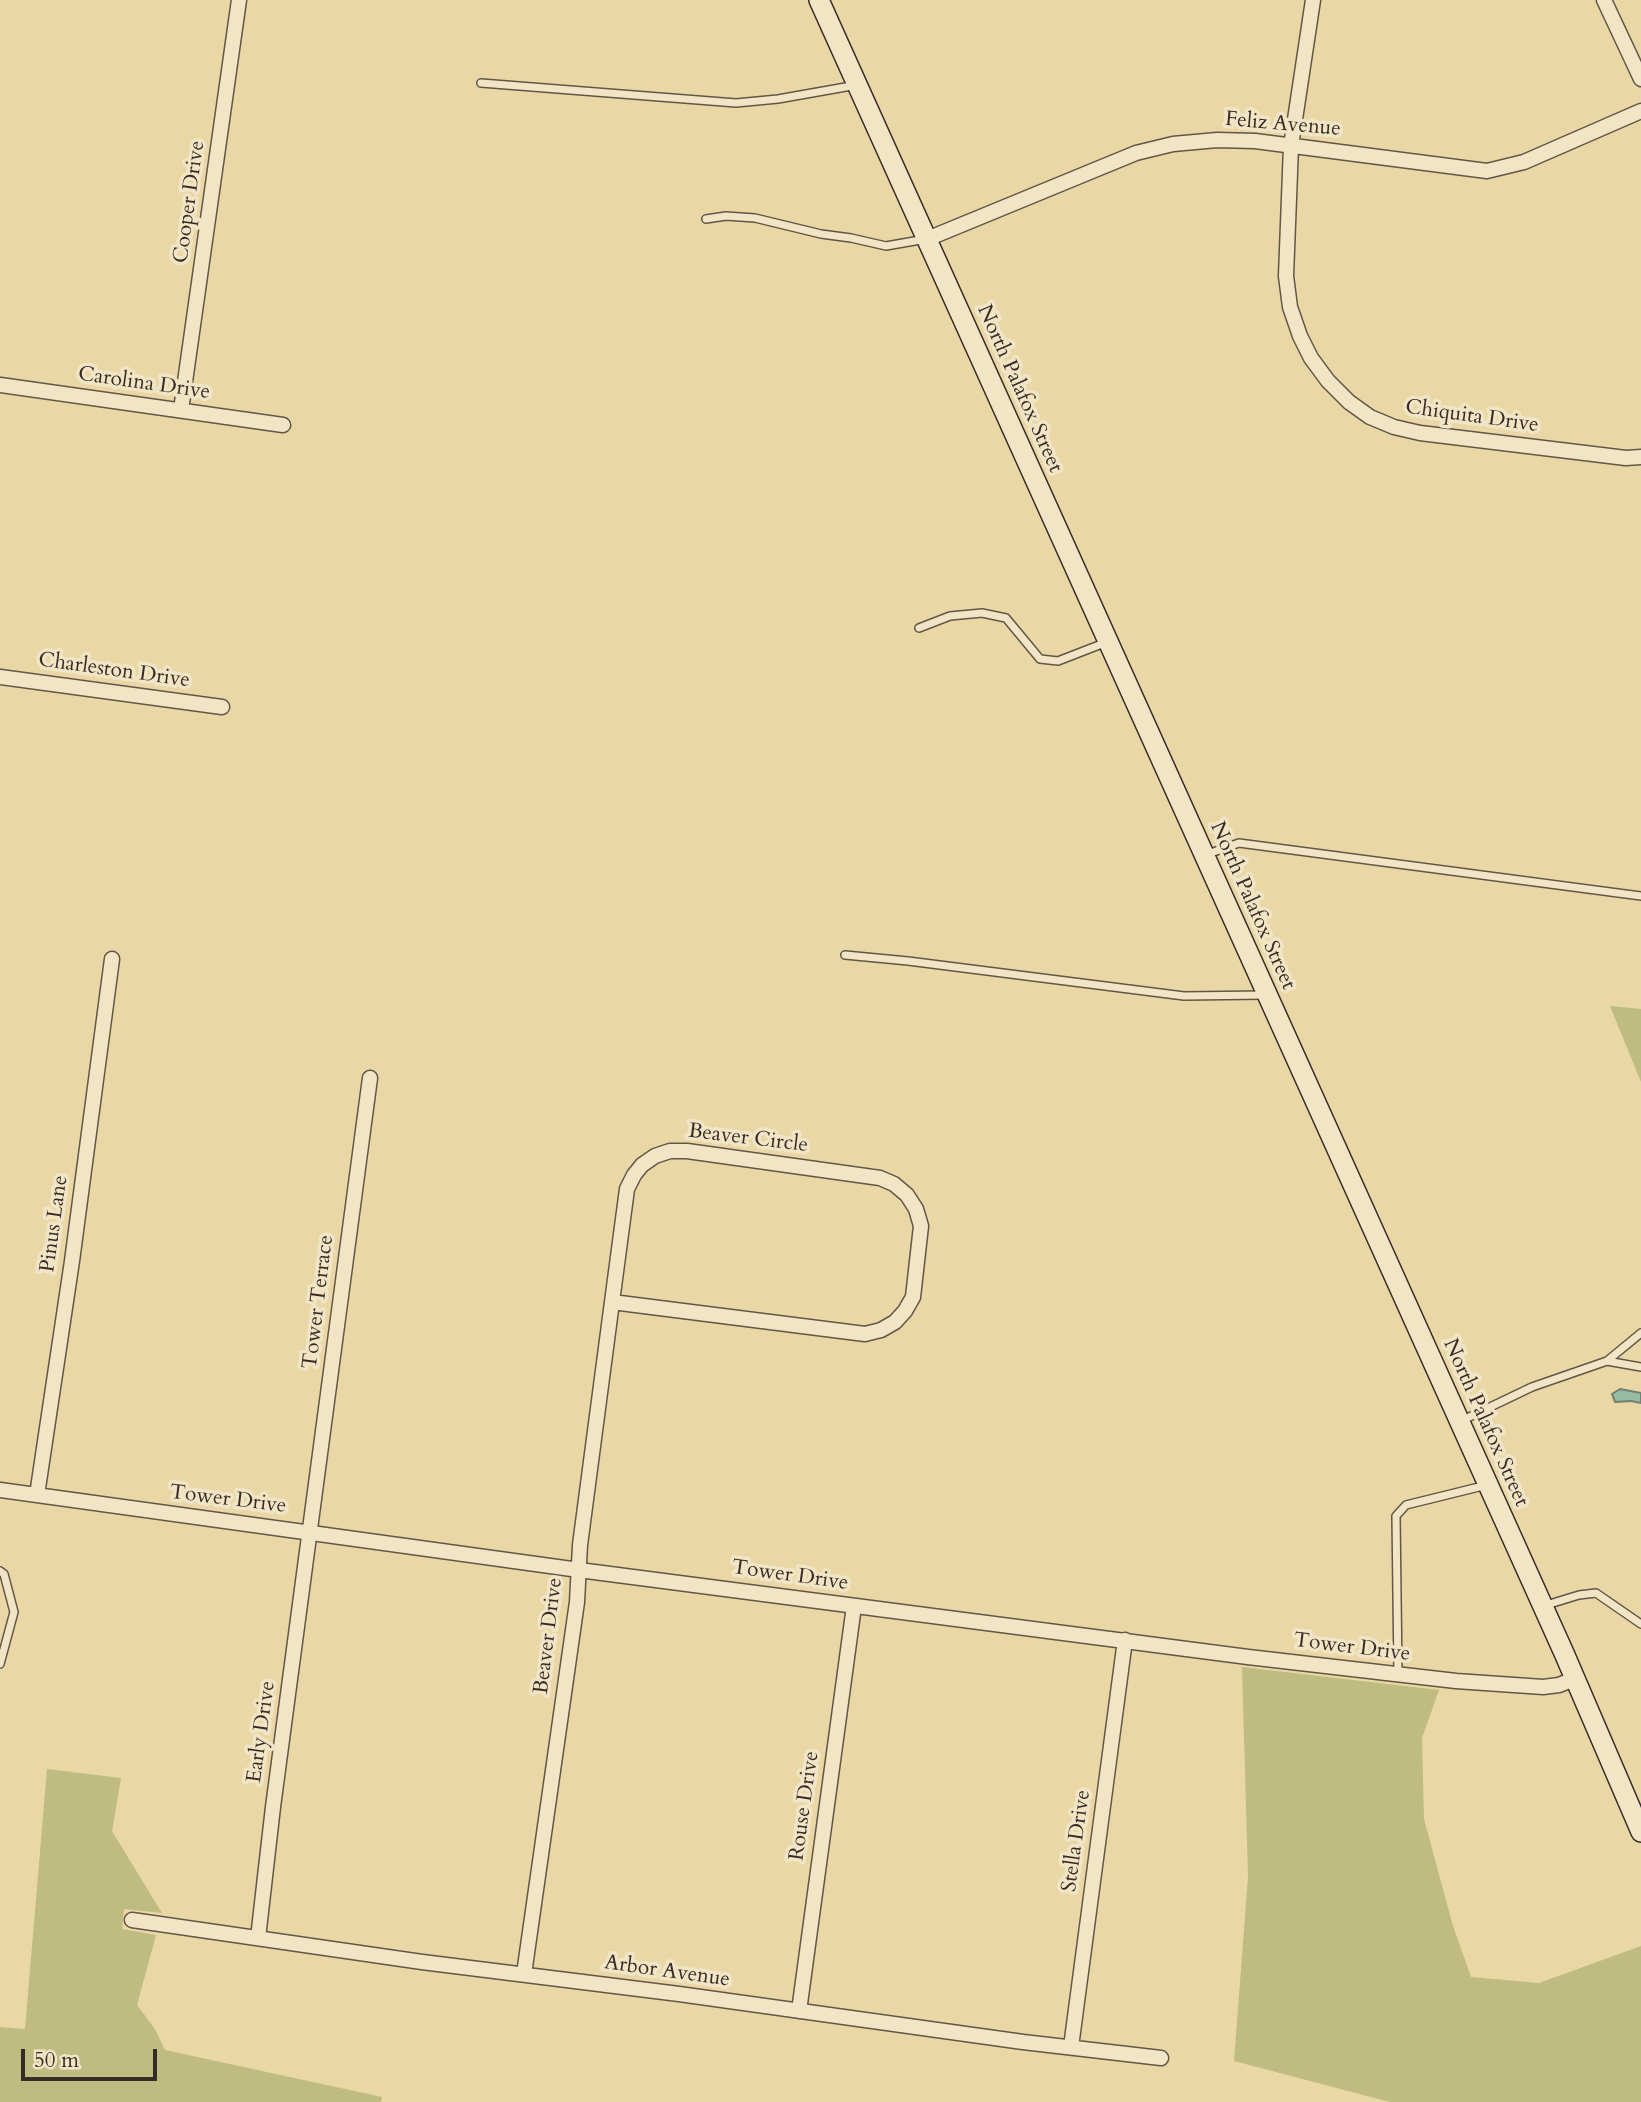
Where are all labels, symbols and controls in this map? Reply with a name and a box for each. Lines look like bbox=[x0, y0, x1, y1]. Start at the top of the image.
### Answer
street label: Feliz Avenue bbox=[1224, 107, 1342, 143]
street label: Cooper Drive bbox=[169, 139, 211, 265]
street label: North Palafox Street bbox=[971, 301, 1067, 477]
street label: Carolina Drive bbox=[76, 362, 212, 406]
street label: Chiquita Drive bbox=[1404, 395, 1540, 439]
street label: Charleston Drive bbox=[37, 648, 191, 694]
street label: North Palafox Street bbox=[1204, 818, 1300, 994]
street label: Beaver Circle bbox=[687, 1119, 809, 1159]
street label: Pinus Lane bbox=[36, 1174, 74, 1274]
street label: Tower Terrace bbox=[298, 1234, 340, 1370]
street label: North Palafox Street bbox=[1437, 1335, 1533, 1511]
street label: Tower Drive bbox=[168, 1480, 288, 1520]
street label: Tower Drive bbox=[730, 1555, 850, 1597]
street label: Beaver Drive bbox=[529, 1576, 569, 1696]
street label: Tower Drive bbox=[1292, 1628, 1412, 1668]
street label: Early Drive bbox=[242, 1679, 282, 1785]
street label: Rouse Drive bbox=[785, 1750, 825, 1862]
street label: Stella Drive bbox=[1057, 1788, 1097, 1894]
street label: Arbor Avenue bbox=[603, 1951, 731, 1993]
scale bar bbox=[24, 2036, 161, 2080]
text: 50 m bbox=[34, 2046, 79, 2075]

